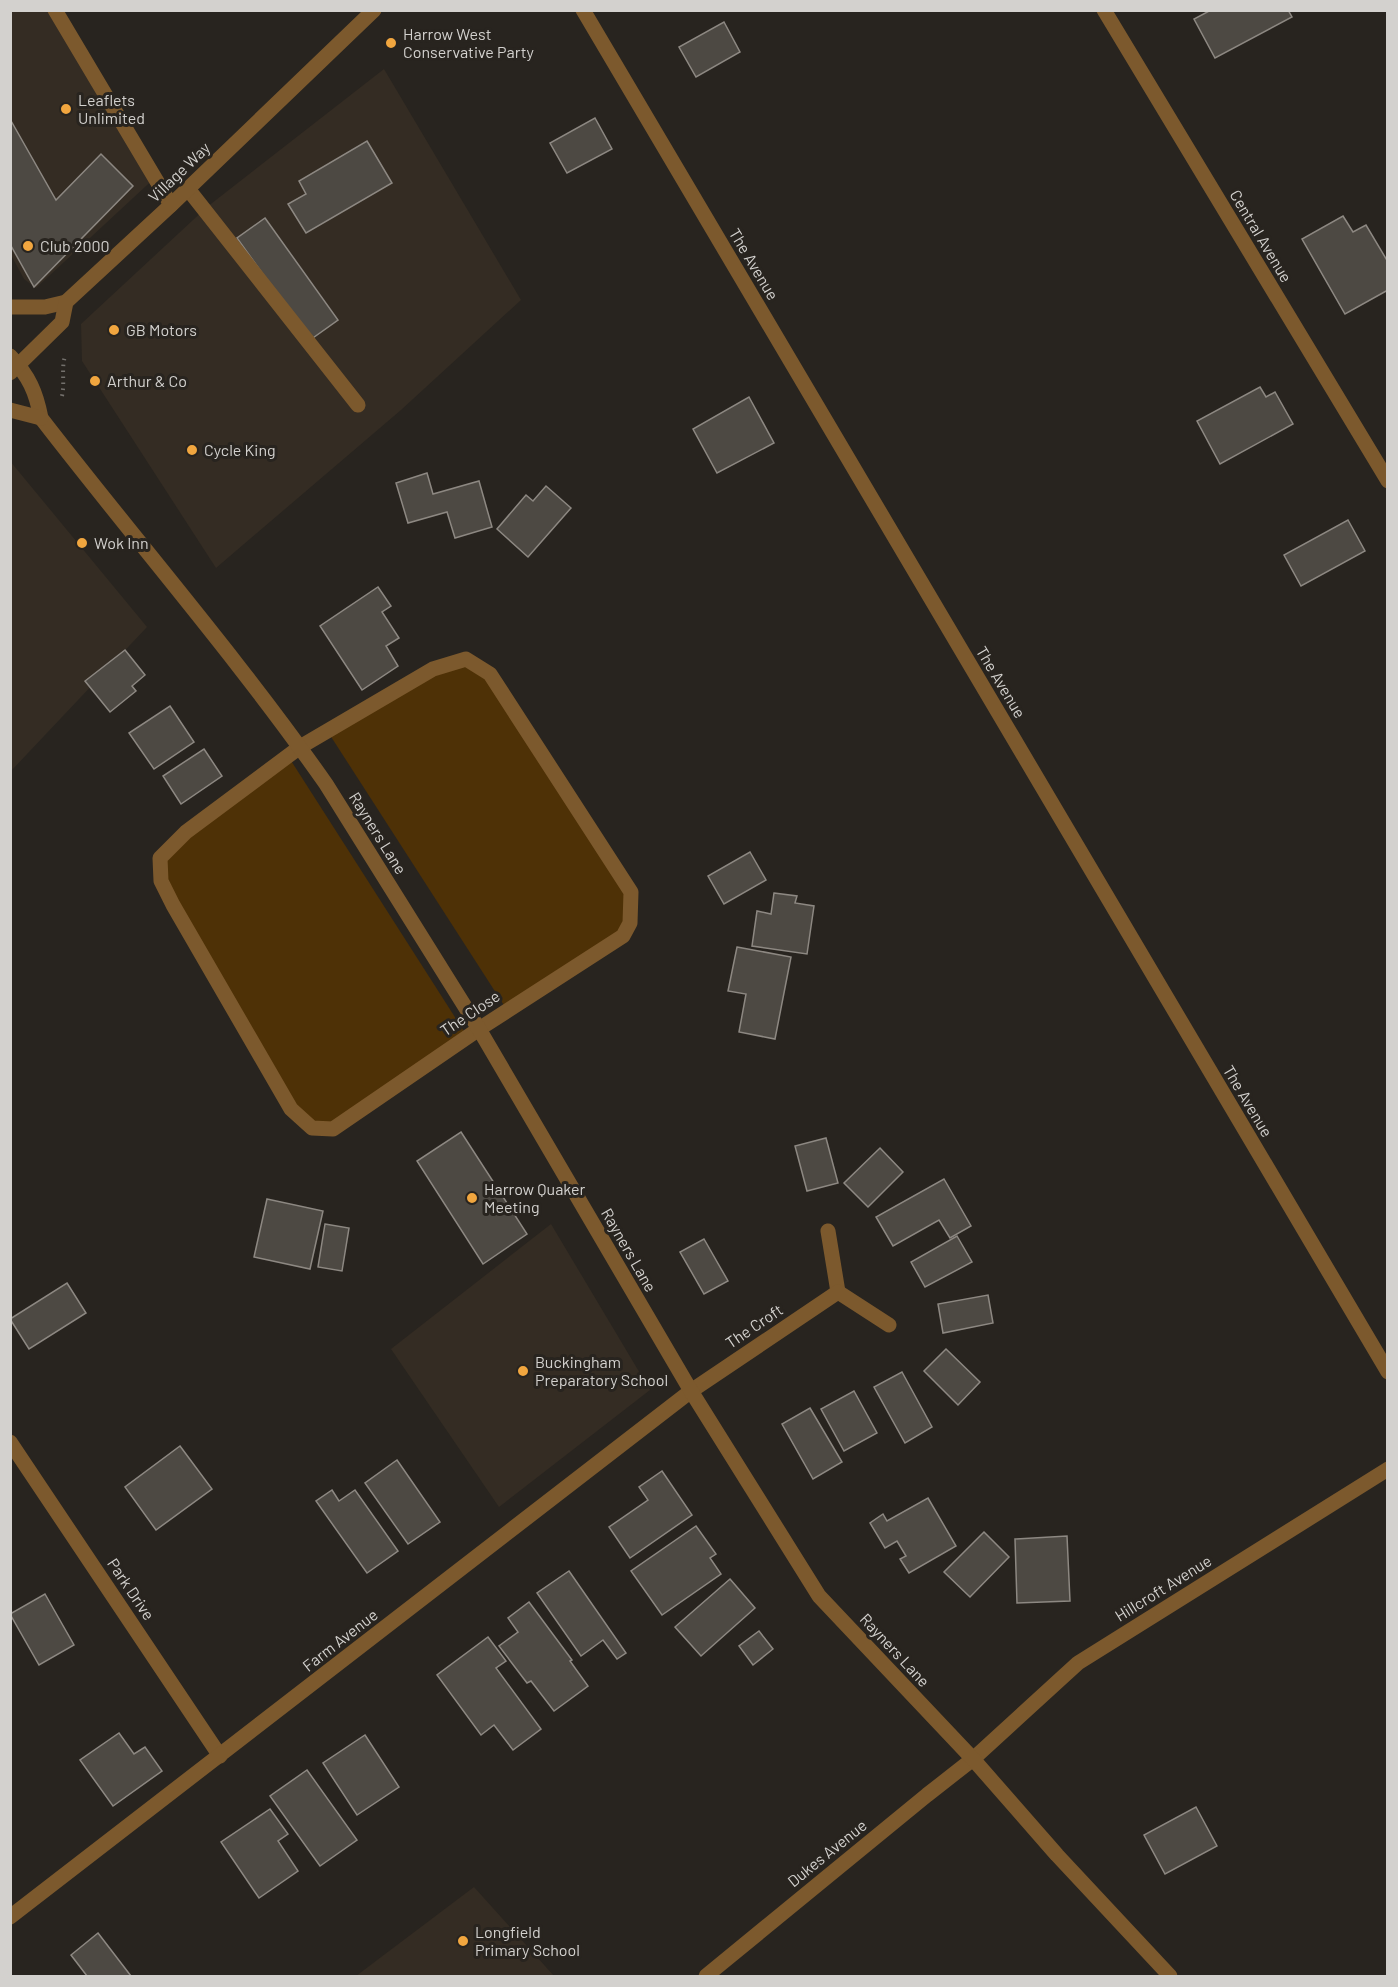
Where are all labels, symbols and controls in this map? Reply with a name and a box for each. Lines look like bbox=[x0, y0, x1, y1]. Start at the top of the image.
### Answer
place label: Harrow West Conservative Party bbox=[403, 24, 535, 61]
marker: Harrow West Conservative Party bbox=[384, 36, 398, 50]
place label: Leaflets Unlimited bbox=[78, 90, 145, 127]
marker: Leaflets Unlimited bbox=[59, 102, 73, 116]
street label: Village Way bbox=[144, 137, 214, 206]
street label: Central Avenue bbox=[1226, 186, 1296, 285]
street label: The Avenue bbox=[726, 224, 783, 303]
place label: Club 2000 bbox=[40, 236, 110, 255]
marker: Club 2000 bbox=[21, 239, 35, 253]
place label: GB Motors bbox=[126, 320, 197, 339]
marker: GB Motors bbox=[107, 323, 121, 337]
place label: Arthur & Co bbox=[107, 371, 187, 390]
marker: Arthur & Co bbox=[88, 374, 102, 388]
place label: Cycle King bbox=[204, 440, 276, 459]
marker: Cycle King bbox=[185, 443, 199, 457]
place label: Wok Inn bbox=[94, 533, 149, 552]
marker: Wok Inn bbox=[75, 536, 89, 550]
street label: The Avenue bbox=[973, 642, 1030, 721]
street label: Rayners Lane bbox=[346, 788, 411, 877]
street label: The Close bbox=[436, 986, 503, 1039]
street label: The Avenue bbox=[1220, 1061, 1277, 1140]
place label: Harrow Quaker Meeting bbox=[484, 1179, 586, 1216]
marker: Harrow Quaker Meeting bbox=[465, 1191, 479, 1205]
street label: Rayners Lane bbox=[598, 1205, 661, 1295]
street label: The Croft bbox=[721, 1300, 786, 1352]
place label: Buckingham Preparatory School bbox=[535, 1352, 668, 1389]
marker: Buckingham Preparatory School bbox=[516, 1364, 530, 1378]
street label: Hillcroft Avenue bbox=[1111, 1550, 1214, 1625]
street label: Park Drive bbox=[104, 1554, 159, 1623]
street label: Farm Avenue bbox=[298, 1604, 381, 1675]
street label: Rayners Lane bbox=[857, 1609, 934, 1690]
street label: Dukes Avenue bbox=[783, 1815, 870, 1890]
place label: Longfield Primary School bbox=[475, 1922, 580, 1959]
marker: Longfield Primary School bbox=[456, 1934, 470, 1948]

